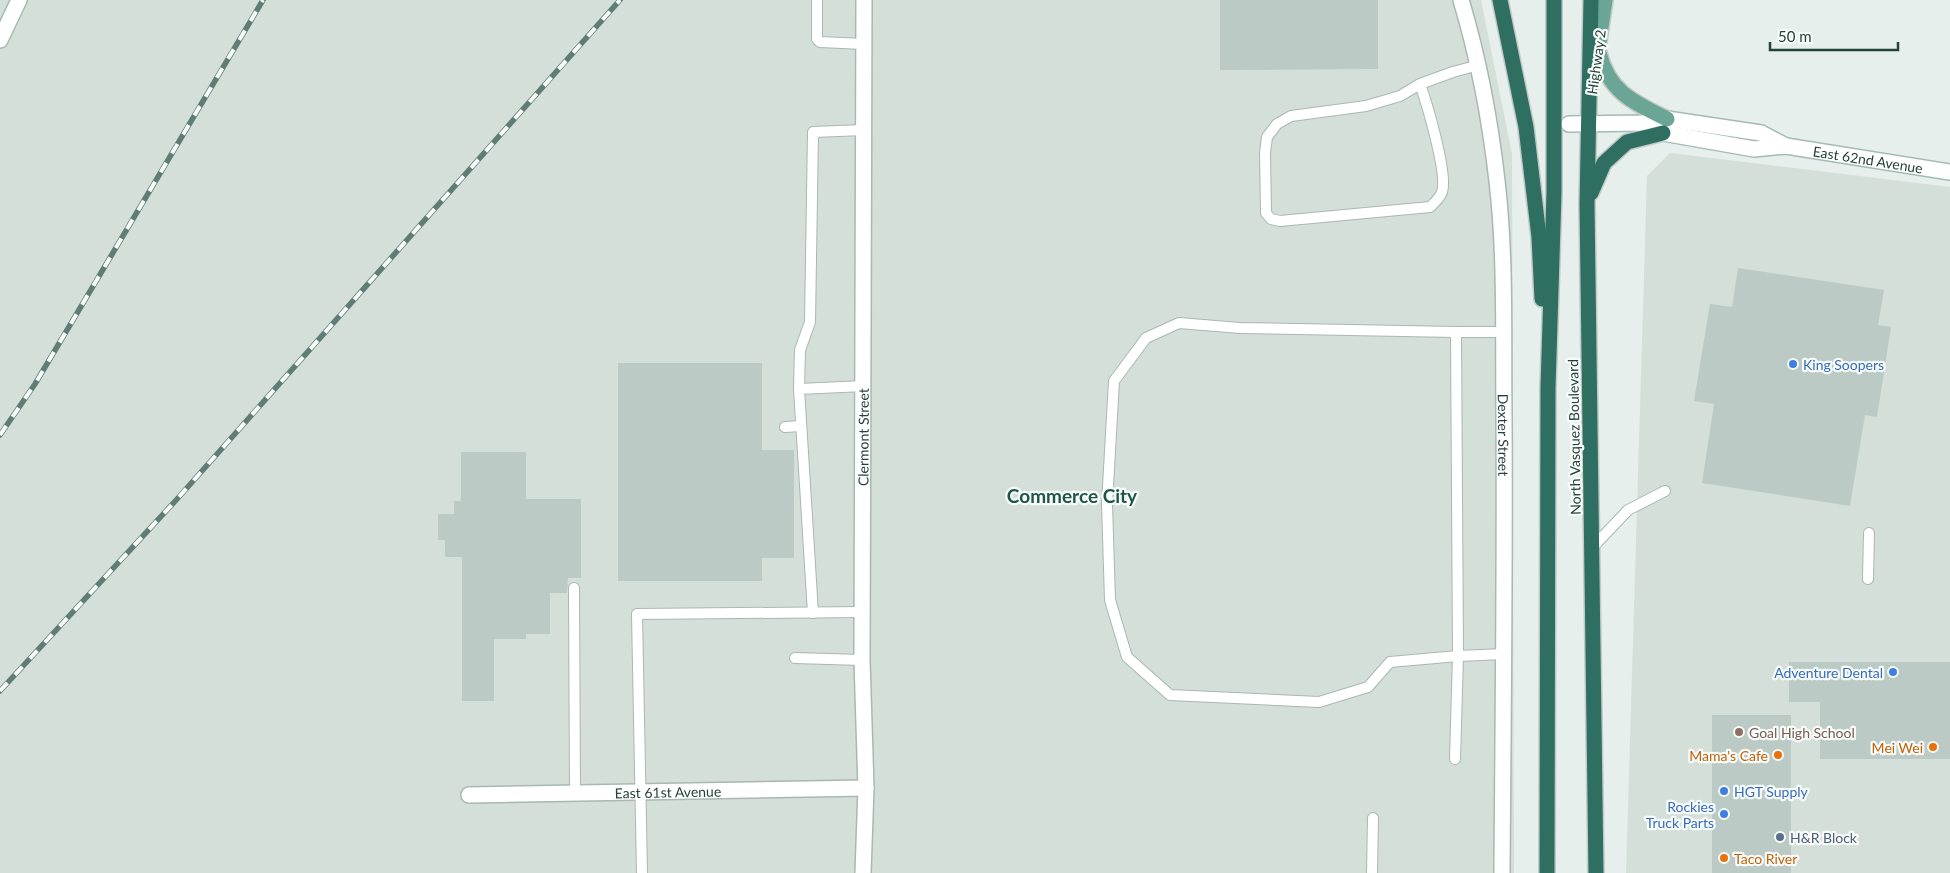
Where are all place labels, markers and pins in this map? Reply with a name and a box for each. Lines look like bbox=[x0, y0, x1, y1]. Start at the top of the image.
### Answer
place label: King Soopers bbox=[1803, 356, 1884, 373]
marker: King Soopers bbox=[1787, 358, 1799, 370]
place label: Adventure Dental bbox=[1774, 664, 1883, 681]
marker: Adventure Dental bbox=[1887, 666, 1899, 678]
place label: Goal High School bbox=[1749, 724, 1855, 741]
marker: Goal High School bbox=[1733, 726, 1745, 738]
place label: Mei Wei bbox=[1872, 739, 1923, 756]
marker: Mei Wei bbox=[1927, 741, 1939, 753]
place label: Mama's Cafe bbox=[1689, 747, 1768, 764]
marker: Mama's Cafe bbox=[1772, 749, 1784, 761]
place label: HGT Supply bbox=[1734, 783, 1809, 800]
marker: HGT Supply bbox=[1718, 785, 1730, 797]
place label: Rockies Truck Parts bbox=[1646, 798, 1714, 831]
marker: Rockies Truck Parts bbox=[1718, 808, 1730, 820]
place label: H&R Block bbox=[1790, 829, 1858, 846]
marker: H&R Block bbox=[1774, 831, 1786, 843]
place label: Taco River bbox=[1734, 850, 1797, 867]
marker: Taco River bbox=[1718, 852, 1730, 864]

